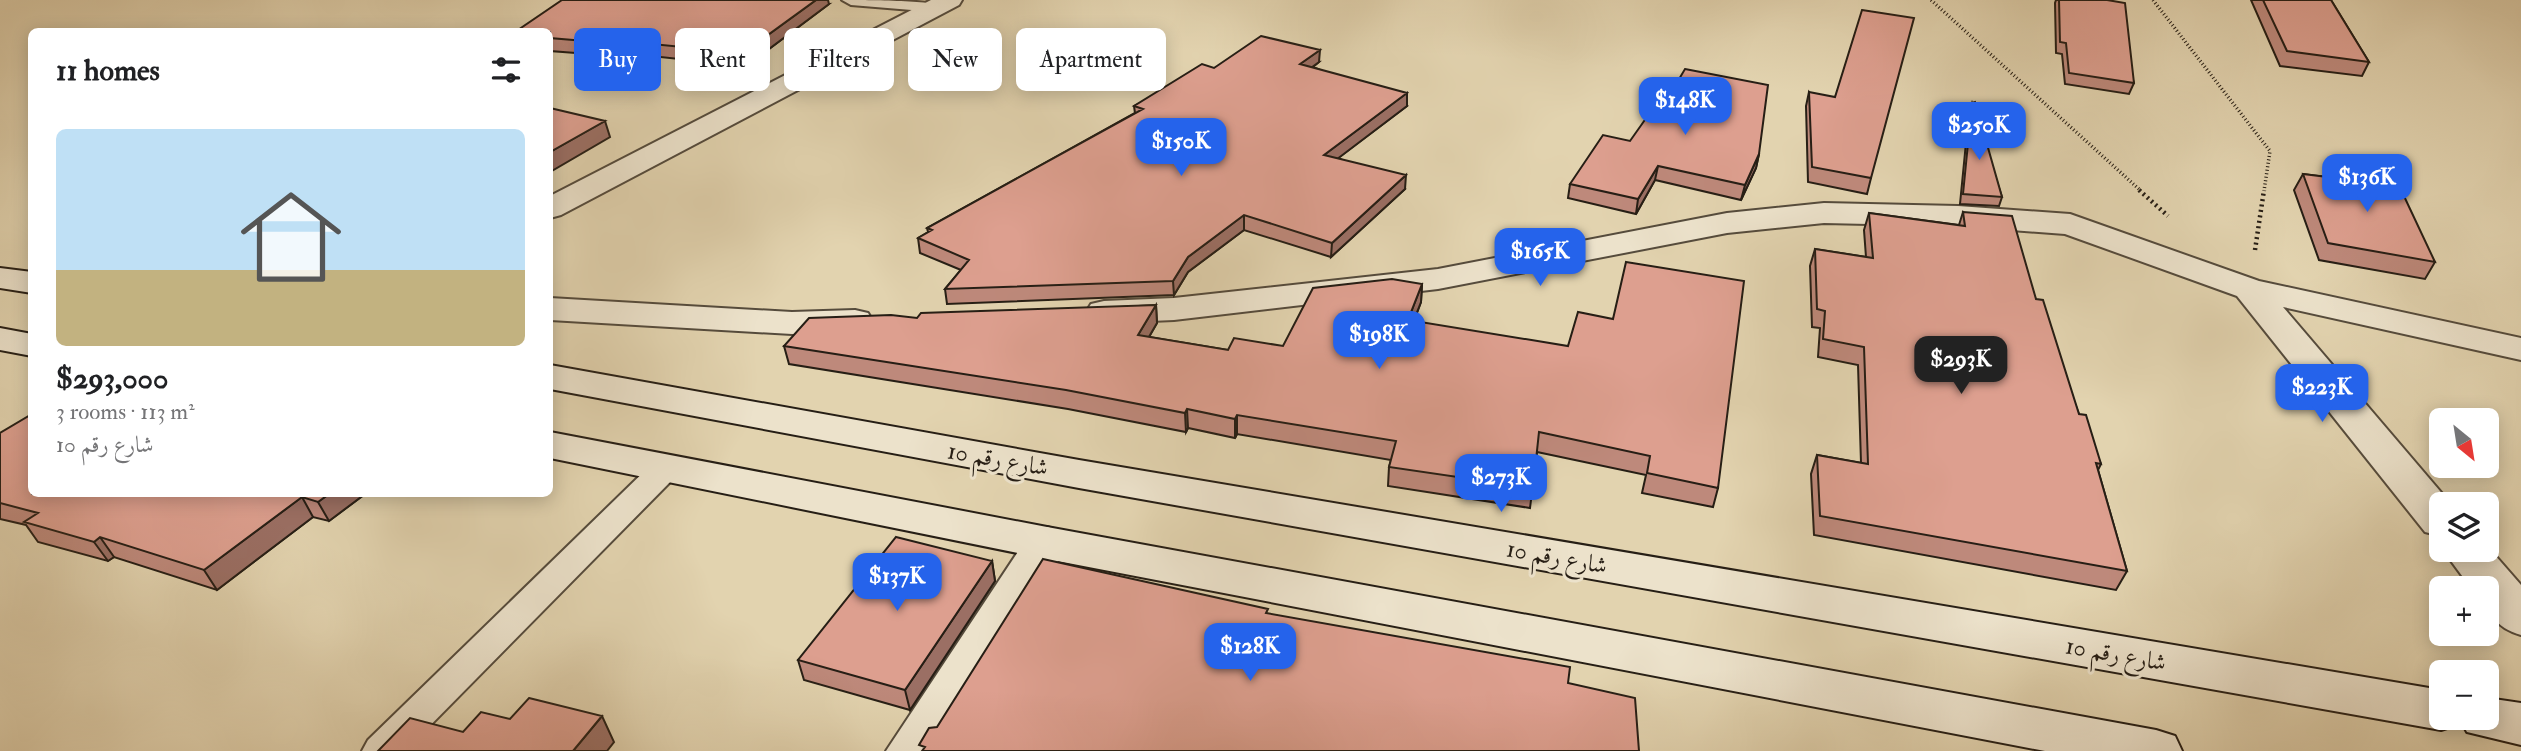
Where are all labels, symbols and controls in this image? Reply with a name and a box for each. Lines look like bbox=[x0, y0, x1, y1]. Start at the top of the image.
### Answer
chip: Buy bbox=[574, 28, 661, 91]
chip: Rent bbox=[675, 28, 770, 91]
chip: Filters bbox=[784, 28, 894, 91]
chip: New bbox=[908, 28, 1002, 91]
chip: Apartment bbox=[1016, 28, 1166, 91]
icon: filters bbox=[487, 51, 525, 89]
text: 11 homes bbox=[56, 52, 160, 89]
pin: $148K bbox=[1636, 78, 1734, 137]
text: $148K bbox=[1655, 85, 1715, 114]
pin: $250K bbox=[1930, 102, 2028, 162]
text: $250K bbox=[1948, 110, 2010, 139]
pin: $150K bbox=[1132, 118, 1230, 178]
text: $150K bbox=[1152, 126, 1210, 155]
pin: $136K bbox=[2318, 154, 2416, 214]
text: $136K bbox=[2338, 162, 2396, 191]
icon: home bbox=[228, 174, 354, 300]
pin: $165K bbox=[1491, 229, 1589, 288]
text: $165K bbox=[1511, 236, 1569, 265]
pin: $198K bbox=[1330, 312, 1428, 371]
text: $198K bbox=[1349, 319, 1409, 348]
pin: $293K bbox=[1912, 336, 2010, 396]
text: $293K bbox=[1930, 344, 1992, 373]
text: $293,000 bbox=[56, 360, 168, 397]
pin: $223K bbox=[2273, 364, 2371, 424]
text: $223K bbox=[2291, 372, 2353, 401]
text: 3 rooms · 113 m² bbox=[56, 397, 195, 426]
north arrow bbox=[2429, 408, 2499, 478]
map controls bbox=[2429, 408, 2499, 730]
text: شارع رقم 10 bbox=[56, 430, 153, 459]
street label: شارع رقم 10 bbox=[944, 435, 1051, 489]
pin: $273K bbox=[1452, 454, 1550, 514]
text: $273K bbox=[1471, 462, 1531, 491]
button: layers bbox=[2429, 492, 2499, 562]
street label: شارع رقم 10 bbox=[1503, 533, 1610, 587]
pin: $137K bbox=[848, 554, 946, 613]
text: $137K bbox=[869, 561, 925, 590]
button: + bbox=[2429, 576, 2499, 646]
pin: $128K bbox=[1201, 624, 1299, 683]
street label: شارع رقم 10 bbox=[2062, 630, 2169, 684]
text: $128K bbox=[1220, 631, 1280, 660]
button: − bbox=[2429, 660, 2499, 730]

